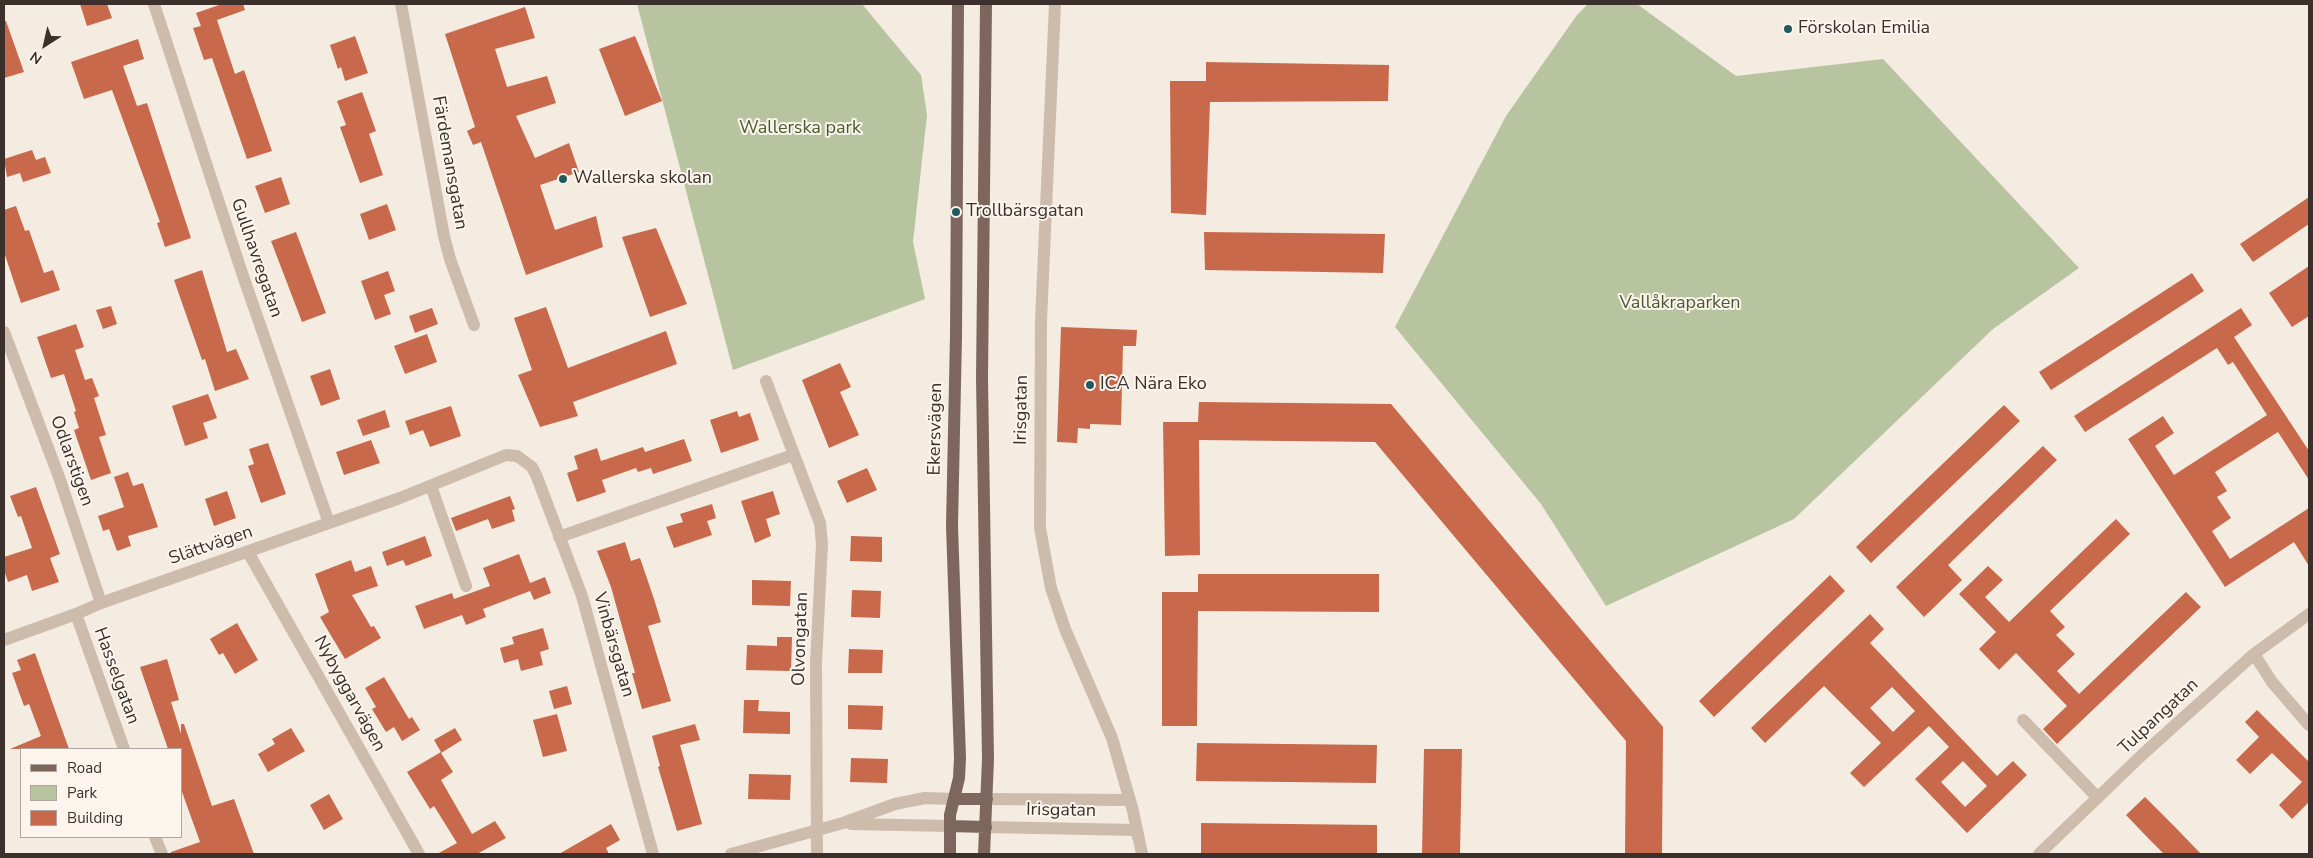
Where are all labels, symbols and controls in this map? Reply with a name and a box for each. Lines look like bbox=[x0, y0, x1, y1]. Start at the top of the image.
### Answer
place label: Förskolan Emilia bbox=[1798, 18, 1930, 40]
north arrow bbox=[20, 20, 70, 70]
marker: Förskolan Emilia bbox=[1782, 23, 1794, 35]
text: N bbox=[26, 47, 46, 68]
street label: Färdemansgatan bbox=[427, 94, 471, 232]
park label: Wallerska park bbox=[739, 118, 861, 140]
place label: Wallerska skolan bbox=[573, 168, 712, 190]
marker: Wallerska skolan bbox=[557, 173, 569, 185]
street label: Gullhavregatan bbox=[225, 195, 287, 321]
place label: Trollbärsgatan bbox=[966, 201, 1084, 223]
marker: Trollbärsgatan bbox=[950, 206, 962, 218]
park label: Vallåkraparken bbox=[1619, 293, 1741, 315]
place label: ICA Nära Eko bbox=[1100, 374, 1207, 396]
street label: Irisgatan bbox=[1011, 375, 1033, 445]
marker: ICA Nära Eko bbox=[1084, 379, 1096, 391]
street label: Ekersvägen bbox=[924, 382, 948, 476]
street label: Odlarstigen bbox=[45, 413, 97, 509]
street label: Slättvägen bbox=[166, 522, 256, 570]
street label: Vinbärsgatan bbox=[588, 590, 638, 700]
street label: Olvongatan bbox=[789, 591, 813, 687]
street label: Hasselgatan bbox=[88, 625, 144, 727]
street label: Nybyggarvägen bbox=[308, 633, 390, 755]
street label: Tulpangatan bbox=[2115, 675, 2203, 759]
legend bbox=[20, 748, 182, 838]
text: Road bbox=[67, 758, 102, 778]
text: Park bbox=[67, 783, 97, 803]
street label: Irisgatan bbox=[1026, 800, 1096, 822]
text: Building bbox=[67, 808, 123, 828]

